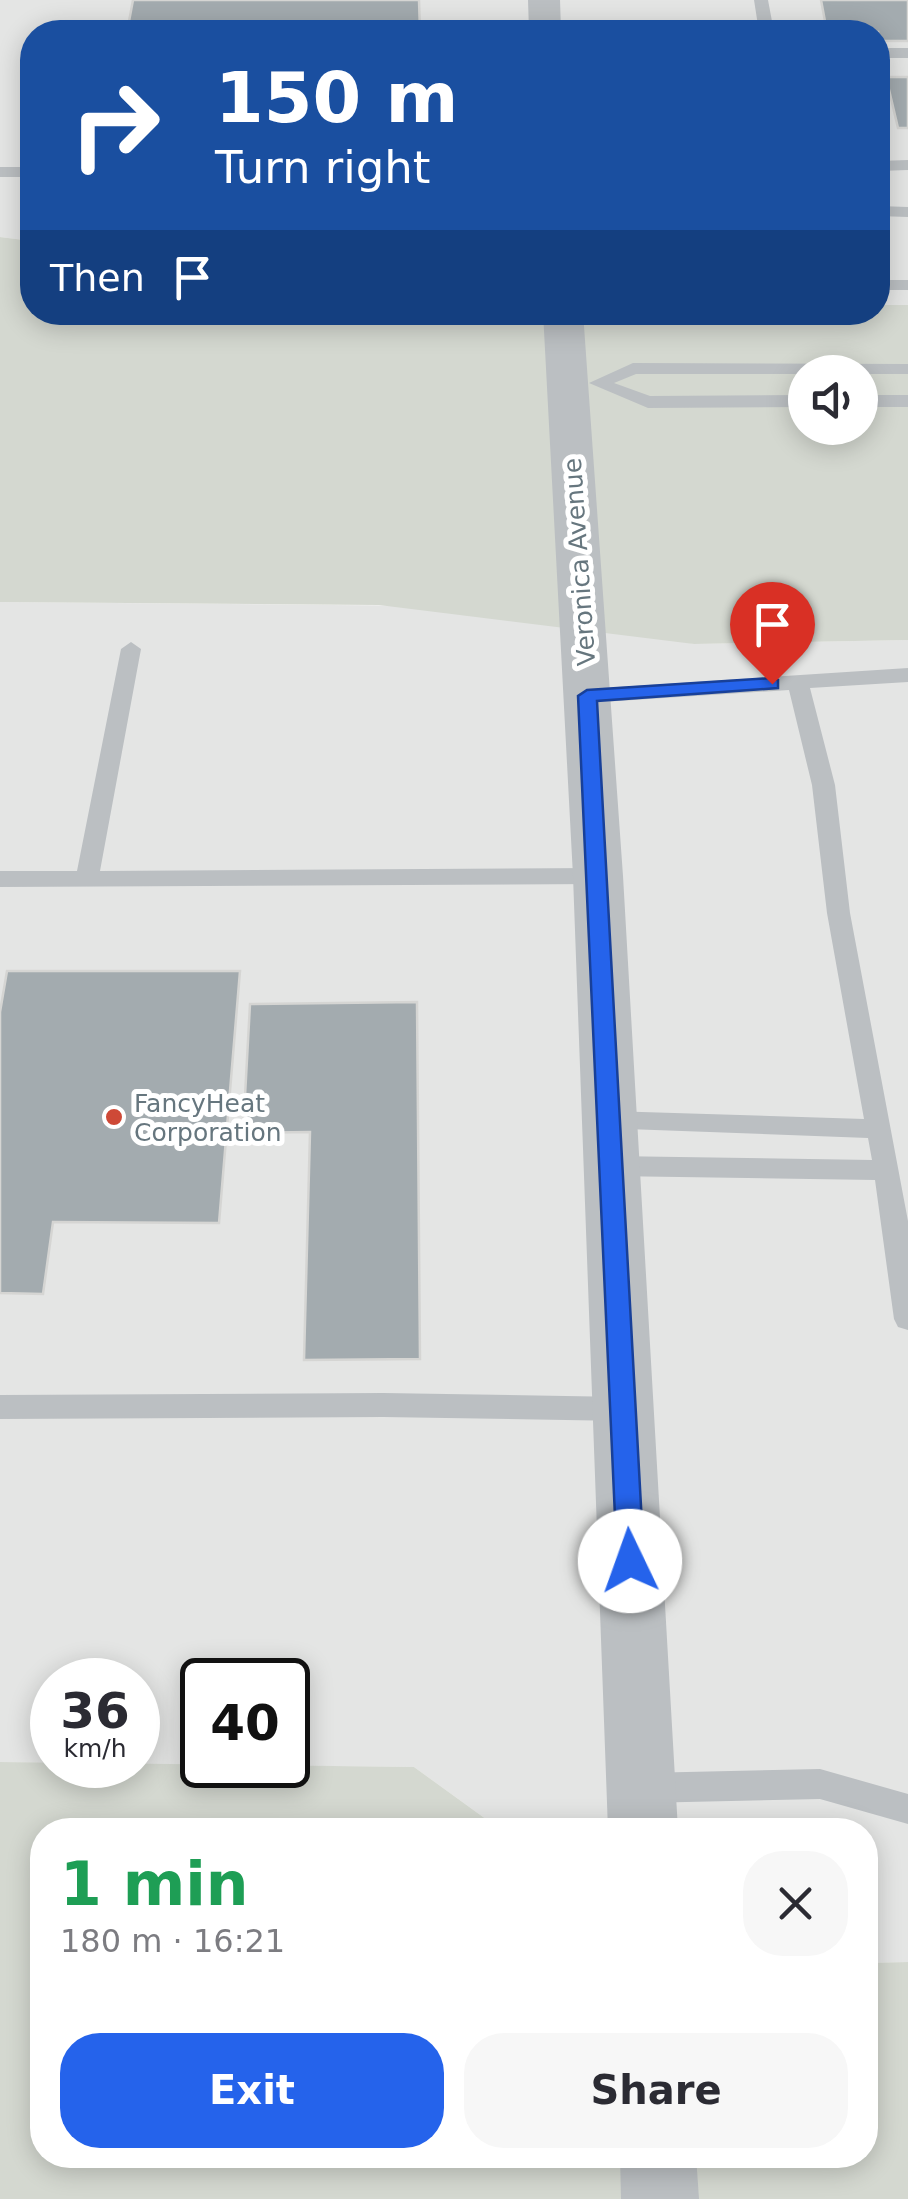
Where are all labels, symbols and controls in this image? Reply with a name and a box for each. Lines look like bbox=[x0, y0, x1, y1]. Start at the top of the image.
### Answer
text: 150 m bbox=[215, 57, 458, 139]
icon: right bbox=[50, 60, 180, 190]
text: Turn right bbox=[215, 141, 430, 194]
icon: arrive bbox=[165, 250, 220, 305]
text: Then bbox=[50, 256, 145, 300]
map controls bbox=[788, 355, 878, 445]
button: sound bbox=[788, 355, 878, 445]
street label: Veronica Avenue bbox=[558, 457, 601, 667]
pin bbox=[730, 582, 815, 685]
icon: arrive bbox=[745, 597, 800, 652]
place label: FancyHeat Corporation bbox=[134, 1089, 282, 1147]
marker: FancyHeat Corporation bbox=[103, 1106, 125, 1128]
position arrow bbox=[578, 1509, 682, 1613]
speed limit sign: 40 bbox=[180, 1658, 310, 1788]
text: 36 bbox=[60, 1682, 130, 1740]
text: km/h bbox=[63, 1734, 127, 1763]
text: 1 min bbox=[60, 1849, 248, 1919]
button: close bbox=[743, 1851, 848, 1956]
text: 180 m · 16:21 bbox=[60, 1922, 285, 1960]
button: Exit bbox=[60, 2033, 444, 2148]
button: Share bbox=[464, 2033, 848, 2148]

